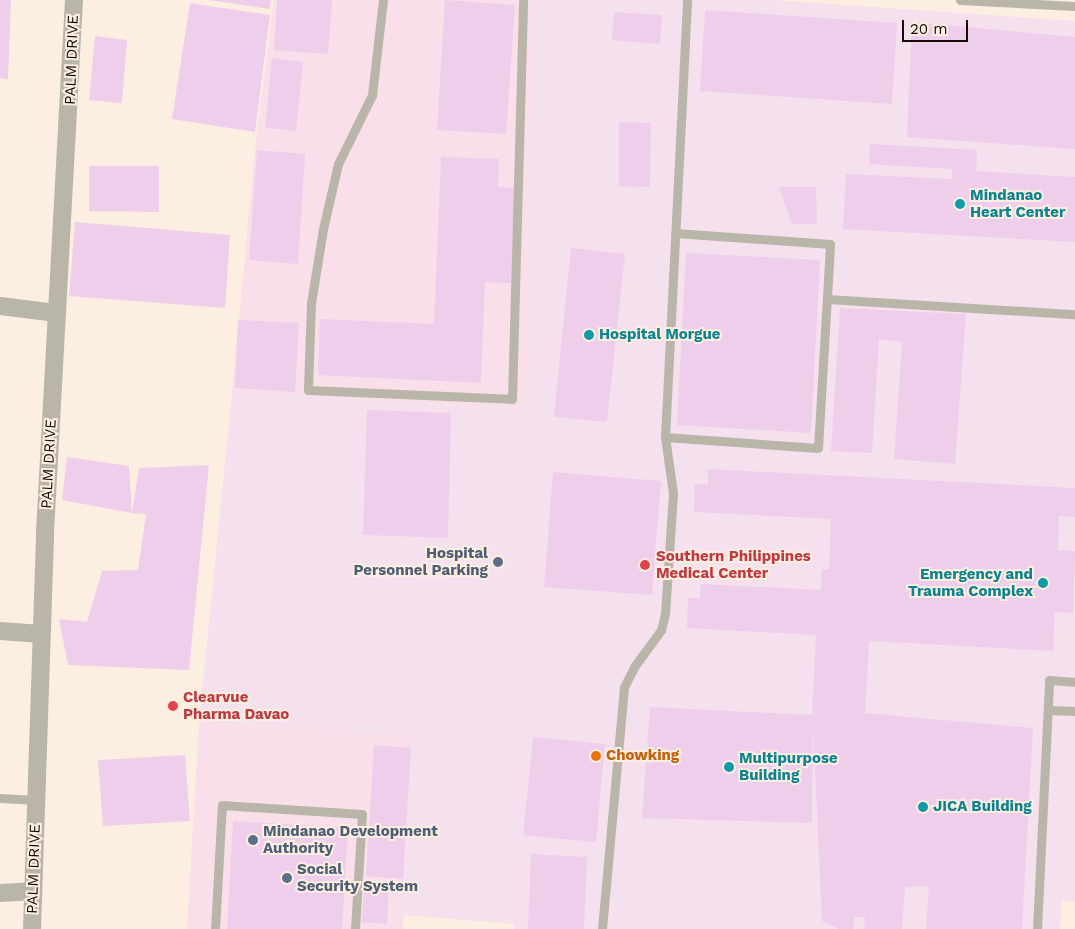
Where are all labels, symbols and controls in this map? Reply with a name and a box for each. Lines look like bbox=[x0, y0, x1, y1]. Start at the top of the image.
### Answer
scale bar bbox=[905, 10, 971, 42]
street label: PALM DRIVE bbox=[61, 15, 83, 105]
text: 20 m bbox=[910, 20, 948, 38]
place label: Mindanao Heart Center bbox=[970, 186, 1065, 221]
marker: Mindanao Heart Center bbox=[954, 198, 966, 210]
place label: Hospital Morgue bbox=[599, 326, 721, 344]
marker: Hospital Morgue bbox=[583, 329, 595, 341]
street label: PALM DRIVE bbox=[38, 419, 60, 509]
place label: Hospital Personnel Parking bbox=[353, 544, 488, 579]
place label: Southern Philippines Medical Center bbox=[656, 547, 811, 582]
marker: Hospital Personnel Parking bbox=[492, 556, 504, 568]
marker: Southern Philippines Medical Center bbox=[638, 558, 652, 572]
place label: Emergency and Trauma Complex bbox=[908, 565, 1033, 600]
marker: Emergency and Trauma Complex bbox=[1037, 577, 1049, 589]
place label: Clearvue Pharma Davao bbox=[183, 688, 289, 723]
marker: Clearvue Pharma Davao bbox=[167, 700, 179, 712]
place label: Chowking bbox=[606, 747, 679, 765]
place label: Multipurpose Building bbox=[739, 749, 838, 784]
marker: Chowking bbox=[590, 750, 602, 762]
marker: Multipurpose Building bbox=[723, 761, 735, 773]
place label: JICA Building bbox=[933, 798, 1032, 816]
marker: JICA Building bbox=[917, 801, 929, 813]
place label: Mindanao Development Authority bbox=[263, 822, 438, 857]
street label: PALM DRIVE bbox=[23, 824, 45, 914]
marker: Mindanao Development Authority bbox=[247, 834, 259, 846]
place label: Social Security System bbox=[297, 860, 418, 895]
marker: Social Security System bbox=[281, 872, 293, 884]

